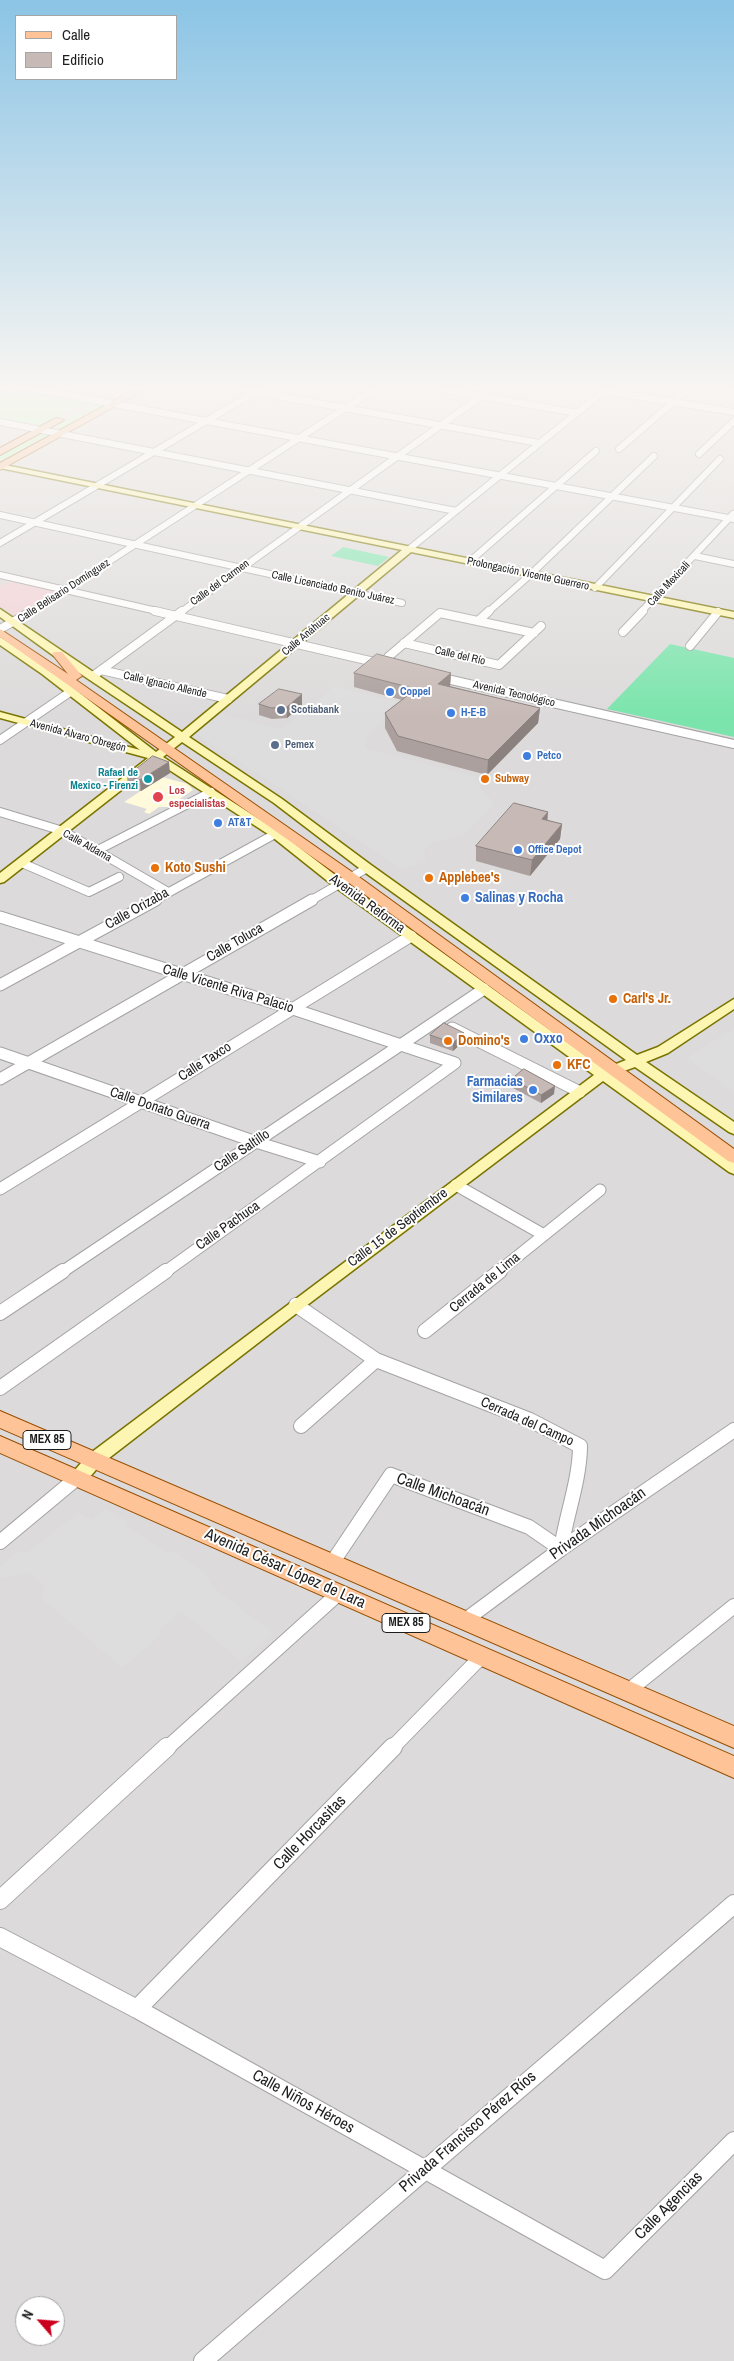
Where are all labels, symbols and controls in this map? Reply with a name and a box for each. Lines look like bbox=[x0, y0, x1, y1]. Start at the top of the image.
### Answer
legend bbox=[15, 15, 178, 80]
text: Calle bbox=[62, 24, 90, 45]
text: Edificio bbox=[62, 49, 104, 70]
street label: Prolongación Vicente Guerrero bbox=[466, 555, 590, 593]
street label: Calle Belisario Domínguez bbox=[15, 556, 113, 626]
street label: Calle del Carmen bbox=[188, 557, 252, 609]
street label: Calle Mexicali bbox=[645, 559, 693, 609]
street label: Calle Licenciado Benito Juárez bbox=[270, 569, 396, 607]
street label: Calle Anáhuac bbox=[279, 611, 333, 659]
street label: Calle del Río bbox=[433, 644, 487, 668]
street label: Calle Ignacio Allende bbox=[122, 669, 208, 701]
street label: Avenida Tecnológico bbox=[472, 678, 556, 710]
place label: Coppel bbox=[400, 685, 431, 699]
marker: Coppel bbox=[384, 686, 396, 698]
place label: Scotiabank bbox=[291, 703, 339, 717]
marker: Scotiabank bbox=[275, 704, 287, 716]
place label: H-E-B bbox=[461, 706, 486, 720]
marker: H-E-B bbox=[445, 707, 457, 719]
street label: Avenida Álvaro Obregón bbox=[29, 717, 127, 755]
place label: Pemex bbox=[285, 738, 314, 752]
marker: Pemex bbox=[269, 739, 281, 751]
place label: Petco bbox=[537, 749, 562, 763]
marker: Petco bbox=[521, 750, 533, 762]
place label: Rafael de Mexico - Firenzi bbox=[70, 766, 138, 792]
place label: Subway bbox=[495, 772, 529, 786]
marker: Rafael de Mexico - Firenzi bbox=[142, 773, 154, 785]
marker: Subway bbox=[479, 773, 491, 785]
place label: Los especialistas bbox=[169, 784, 225, 810]
marker: Los especialistas bbox=[151, 790, 165, 804]
place label: AT&T bbox=[228, 816, 251, 830]
marker: AT&T bbox=[212, 817, 224, 829]
street label: Calle Aldama bbox=[60, 827, 114, 865]
place label: Office Depot bbox=[528, 843, 582, 857]
marker: Office Depot bbox=[512, 844, 524, 856]
place label: Koto Sushi bbox=[165, 860, 226, 876]
marker: Koto Sushi bbox=[149, 862, 161, 874]
place label: Applebee's bbox=[439, 870, 500, 886]
street label: Avenida Reforma bbox=[326, 871, 408, 937]
marker: Applebee's bbox=[423, 872, 435, 884]
street label: Calle Orizaba bbox=[102, 885, 172, 933]
place label: Salinas y Rocha bbox=[475, 890, 563, 906]
marker: Salinas y Rocha bbox=[459, 892, 471, 904]
street label: Calle Toluca bbox=[204, 920, 266, 966]
street label: Calle Vicente Riva Palacio bbox=[160, 961, 296, 1017]
place label: Carl's Jr. bbox=[623, 991, 671, 1007]
marker: Carl's Jr. bbox=[607, 993, 619, 1005]
place label: Oxxo bbox=[534, 1031, 563, 1047]
place label: Domino's bbox=[458, 1033, 510, 1049]
marker: Oxxo bbox=[518, 1033, 530, 1045]
marker: Domino's bbox=[442, 1035, 454, 1047]
street label: Calle Taxco bbox=[175, 1039, 235, 1085]
place label: KFC bbox=[567, 1057, 591, 1073]
marker: KFC bbox=[551, 1059, 563, 1071]
place label: Farmacias Similares bbox=[467, 1074, 523, 1106]
street label: Calle Donato Guerra bbox=[107, 1084, 213, 1134]
marker: Farmacias Similares bbox=[527, 1084, 539, 1096]
street label: Calle Saltillo bbox=[211, 1126, 273, 1176]
street label: Calle 15 de Septiembre bbox=[345, 1185, 451, 1271]
street label: Calle Pachuca bbox=[193, 1198, 263, 1254]
street label: Cerrada de Lima bbox=[446, 1249, 524, 1317]
street label: Cerrada del Campo bbox=[478, 1394, 576, 1450]
road number: MEX 85 bbox=[23, 1430, 71, 1450]
street label: Calle Michoacán bbox=[394, 1469, 492, 1521]
street label: Privada Michoacán bbox=[546, 1484, 650, 1564]
street label: Avenida César López de Lara bbox=[202, 1525, 368, 1613]
road number: MEX 85 bbox=[382, 1614, 430, 1632]
street label: Calle Horcasitas bbox=[270, 1792, 350, 1874]
street label: Calle Niños Héroes bbox=[249, 2066, 357, 2138]
street label: Privada Francisco Pérez Ríos bbox=[396, 2067, 540, 2197]
street label: Calle Agencias bbox=[631, 2168, 707, 2244]
north arrow bbox=[15, 2296, 65, 2346]
text: N bbox=[18, 2307, 37, 2322]

